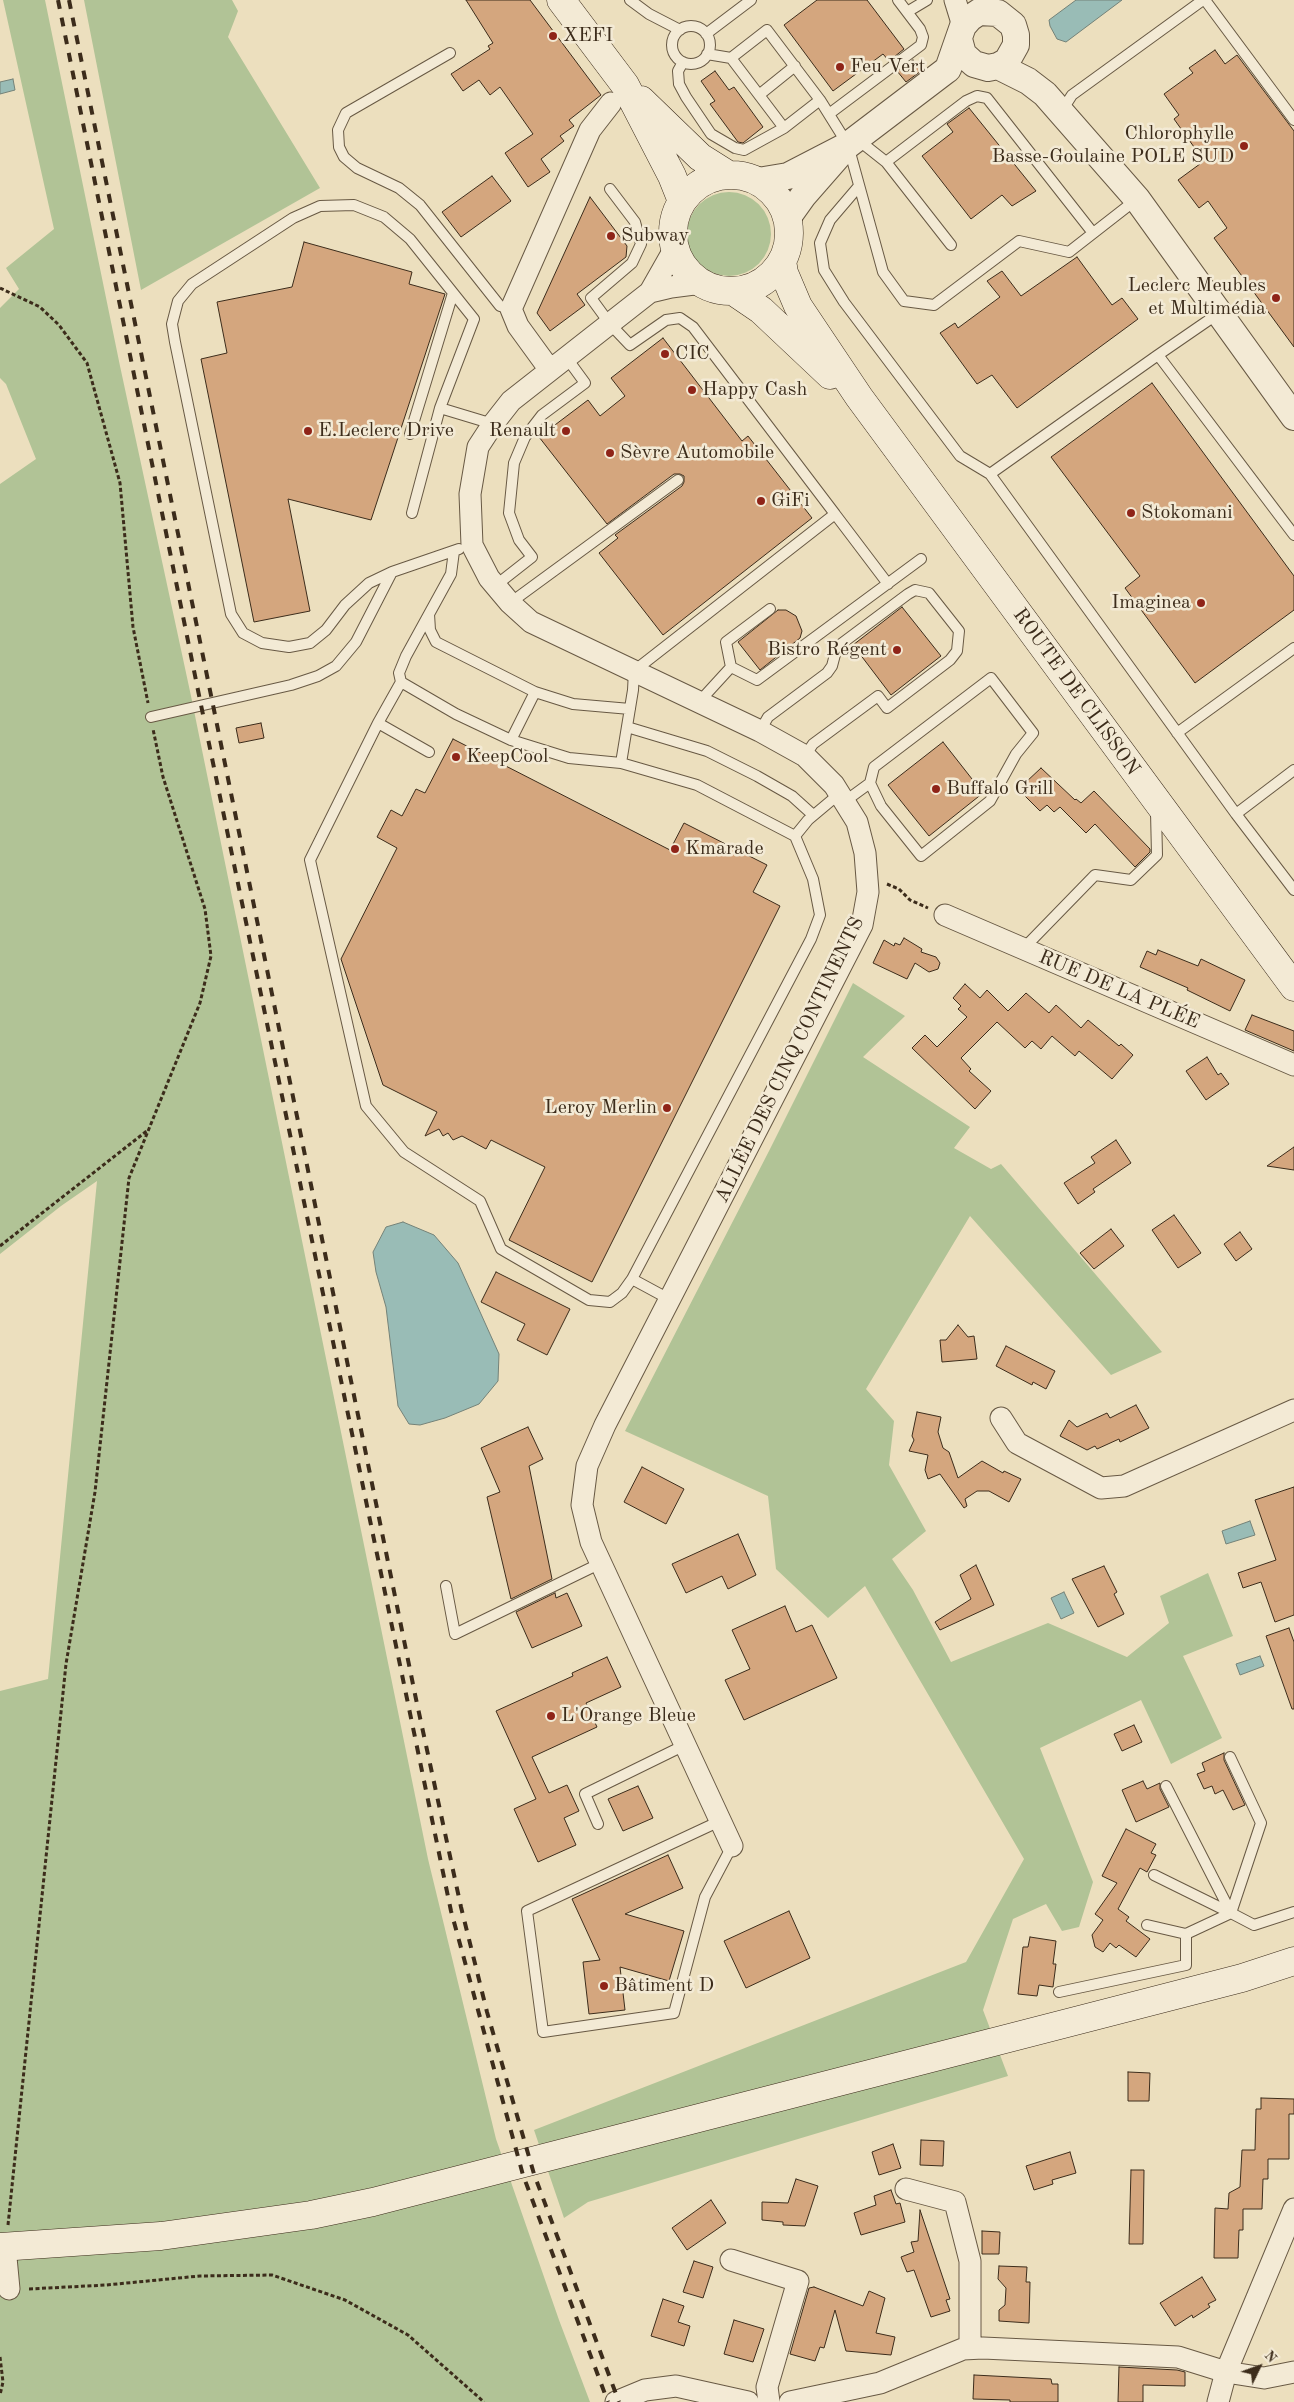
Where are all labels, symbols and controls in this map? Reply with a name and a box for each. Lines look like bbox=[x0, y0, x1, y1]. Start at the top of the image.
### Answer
place label: XEFI bbox=[563, 24, 613, 48]
marker: XEFI bbox=[547, 30, 559, 42]
place label: Feu Vert bbox=[850, 55, 925, 79]
marker: Feu Vert bbox=[834, 61, 846, 73]
place label: Chlorophylle Basse-Goulaine POLE SUD bbox=[992, 122, 1234, 169]
marker: Chlorophylle Basse-Goulaine POLE SUD bbox=[1238, 140, 1250, 152]
place label: Subway bbox=[621, 224, 689, 248]
marker: Subway bbox=[605, 230, 617, 242]
place label: Leclerc Meubles et Multimédia bbox=[1127, 274, 1266, 321]
marker: Leclerc Meubles et Multimédia bbox=[1270, 292, 1282, 304]
place label: CIC bbox=[675, 342, 710, 366]
marker: CIC bbox=[659, 348, 671, 360]
place label: Happy Cash bbox=[702, 378, 807, 402]
marker: Happy Cash bbox=[686, 384, 698, 396]
place label: E.Leclerc Drive bbox=[318, 419, 454, 443]
place label: Renault bbox=[489, 419, 556, 443]
marker: E.Leclerc Drive bbox=[302, 425, 314, 437]
marker: Renault bbox=[560, 425, 572, 437]
place label: Sèvre Automobile bbox=[620, 441, 774, 465]
marker: Sèvre Automobile bbox=[604, 447, 616, 459]
place label: GiFi bbox=[771, 489, 810, 513]
marker: GiFi bbox=[755, 495, 767, 507]
place label: Stokomani bbox=[1141, 501, 1233, 525]
marker: Stokomani bbox=[1125, 507, 1137, 519]
place label: Imaginea bbox=[1111, 591, 1191, 615]
marker: Imaginea bbox=[1195, 597, 1207, 609]
street label: ROUTE DE CLISSON bbox=[1007, 604, 1145, 780]
place label: Bistro Régent bbox=[767, 638, 887, 662]
marker: Bistro Régent bbox=[891, 644, 903, 656]
place label: KeepCool bbox=[466, 745, 549, 769]
marker: KeepCool bbox=[450, 751, 462, 763]
place label: Buffalo Grill bbox=[946, 777, 1053, 801]
marker: Buffalo Grill bbox=[930, 783, 942, 795]
place label: Kmarade bbox=[685, 837, 764, 861]
marker: Kmarade bbox=[669, 843, 681, 855]
street label: ALLÉE DES CINQ CONTINENTS bbox=[710, 913, 870, 1207]
street label: RUE DE LA PLÉE bbox=[1035, 945, 1203, 1035]
place label: Leroy Merlin bbox=[544, 1096, 657, 1120]
marker: Leroy Merlin bbox=[661, 1102, 673, 1114]
place label: L'Orange Bleue bbox=[561, 1704, 696, 1728]
marker: L'Orange Bleue bbox=[545, 1710, 557, 1722]
place label: Bâtiment D bbox=[614, 1974, 714, 1998]
marker: Bâtiment D bbox=[598, 1980, 610, 1992]
north arrow bbox=[1234, 2342, 1284, 2392]
text: N bbox=[1261, 2348, 1279, 2366]

